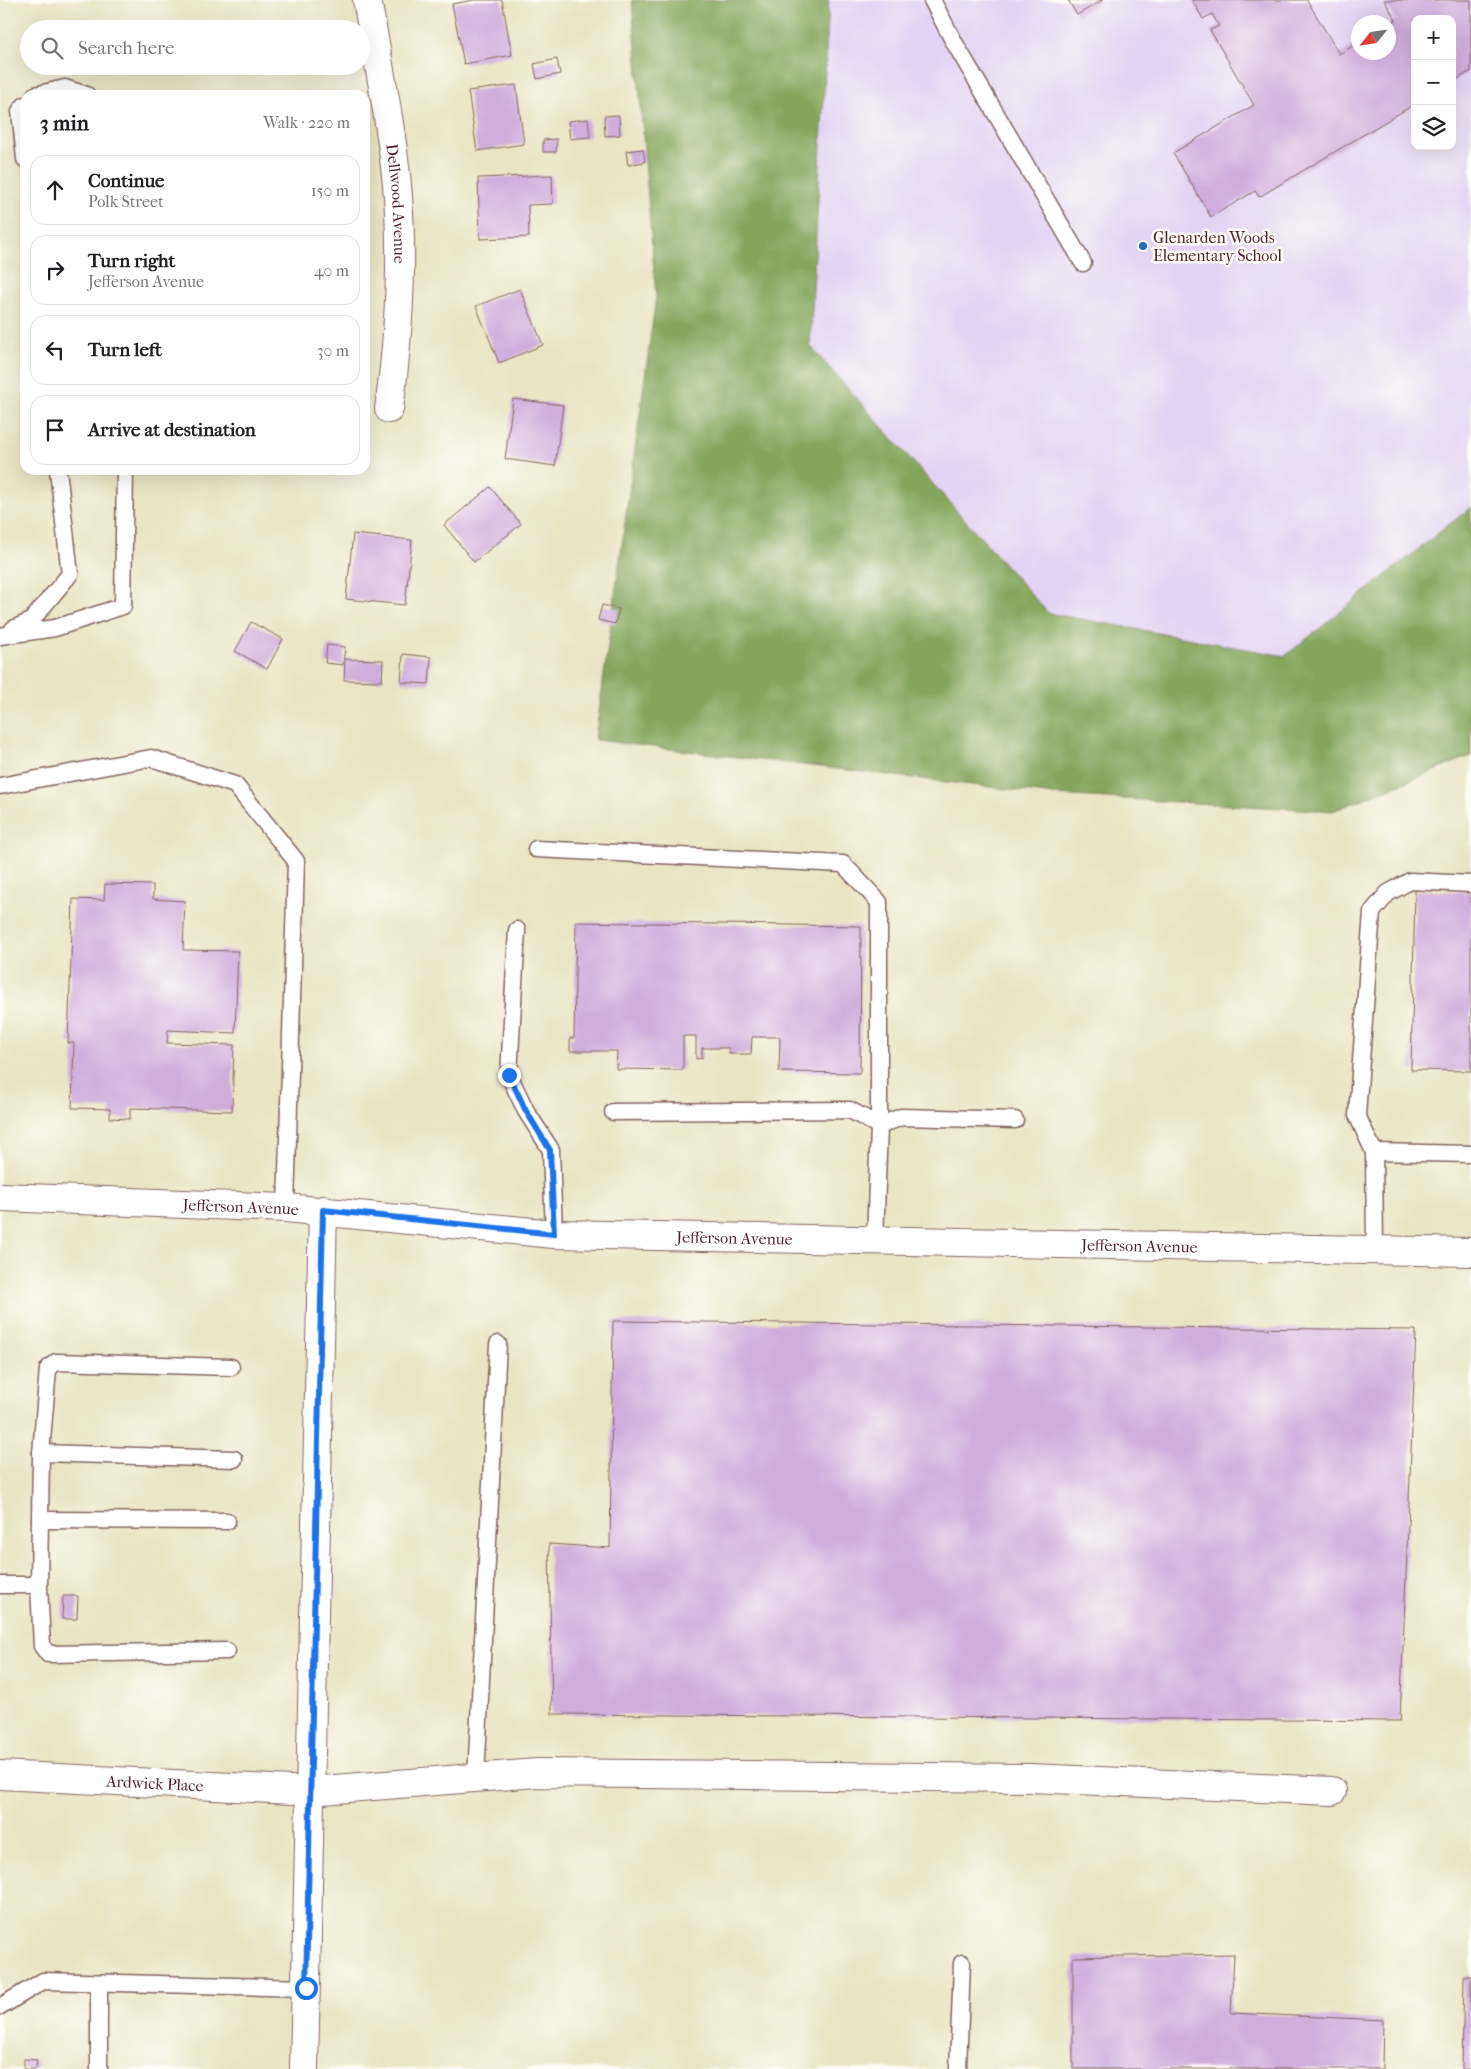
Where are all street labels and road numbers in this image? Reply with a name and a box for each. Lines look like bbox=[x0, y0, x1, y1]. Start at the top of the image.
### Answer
street label: Dellwood Avenue bbox=[382, 142, 409, 264]
street label: Jefferson Avenue bbox=[180, 1195, 300, 1219]
street label: Jefferson Avenue bbox=[674, 1227, 793, 1249]
street label: Jefferson Avenue bbox=[1079, 1235, 1198, 1257]
street label: Ardwick Place bbox=[105, 1771, 204, 1795]

